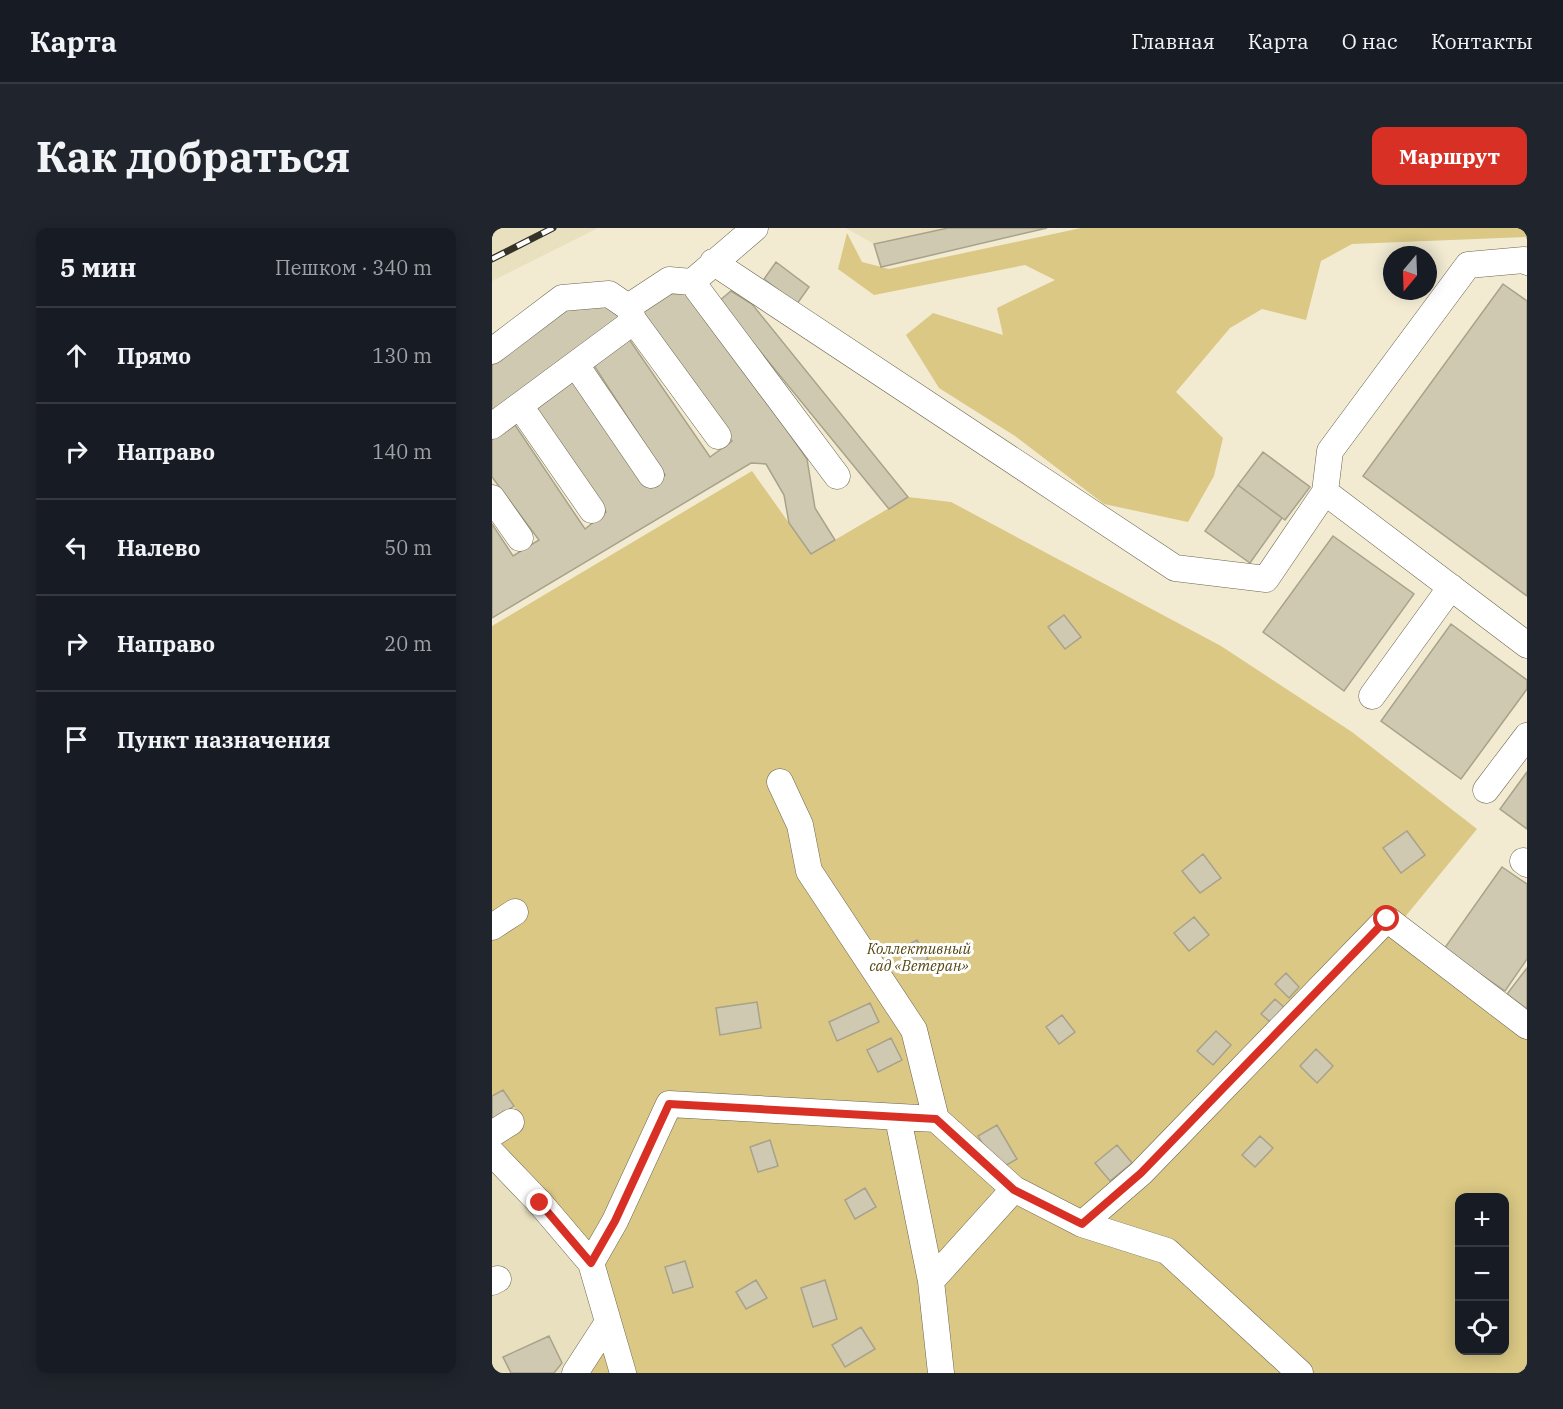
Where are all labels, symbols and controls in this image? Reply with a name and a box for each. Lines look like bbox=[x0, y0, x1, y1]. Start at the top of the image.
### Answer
text: Карта bbox=[30, 23, 117, 60]
text: Главная bbox=[1131, 27, 1215, 55]
text: Карта bbox=[1248, 27, 1309, 55]
text: О нас bbox=[1342, 27, 1398, 55]
text: Контакты bbox=[1431, 27, 1533, 55]
button: Маршрут bbox=[1372, 127, 1527, 185]
text: Как добраться bbox=[36, 129, 350, 184]
north arrow bbox=[1383, 246, 1437, 300]
text: 5 мин bbox=[60, 250, 136, 284]
text: Пешком · 340 m bbox=[275, 254, 432, 281]
icon: ahead bbox=[60, 339, 93, 372]
text: Прямо bbox=[117, 341, 191, 370]
text: 130 m bbox=[372, 342, 432, 369]
icon: right bbox=[60, 435, 93, 468]
text: Направо bbox=[117, 437, 215, 466]
text: 140 m bbox=[372, 438, 432, 465]
icon: left bbox=[60, 531, 93, 564]
text: Налево bbox=[117, 533, 201, 562]
text: 50 m bbox=[384, 534, 432, 561]
icon: right bbox=[60, 627, 93, 660]
text: Направо bbox=[117, 629, 215, 658]
text: 20 m bbox=[384, 630, 432, 657]
icon: arrive bbox=[60, 723, 93, 756]
text: Пункт назначения bbox=[117, 725, 331, 754]
route start bbox=[1373, 905, 1399, 931]
park label: Коллективный сад «Ветеран» bbox=[866, 939, 971, 975]
route end bbox=[526, 1189, 552, 1215]
map controls bbox=[1455, 1193, 1509, 1355]
button: + bbox=[1455, 1193, 1509, 1247]
button: − bbox=[1455, 1247, 1509, 1301]
button: locate bbox=[1455, 1301, 1509, 1355]

